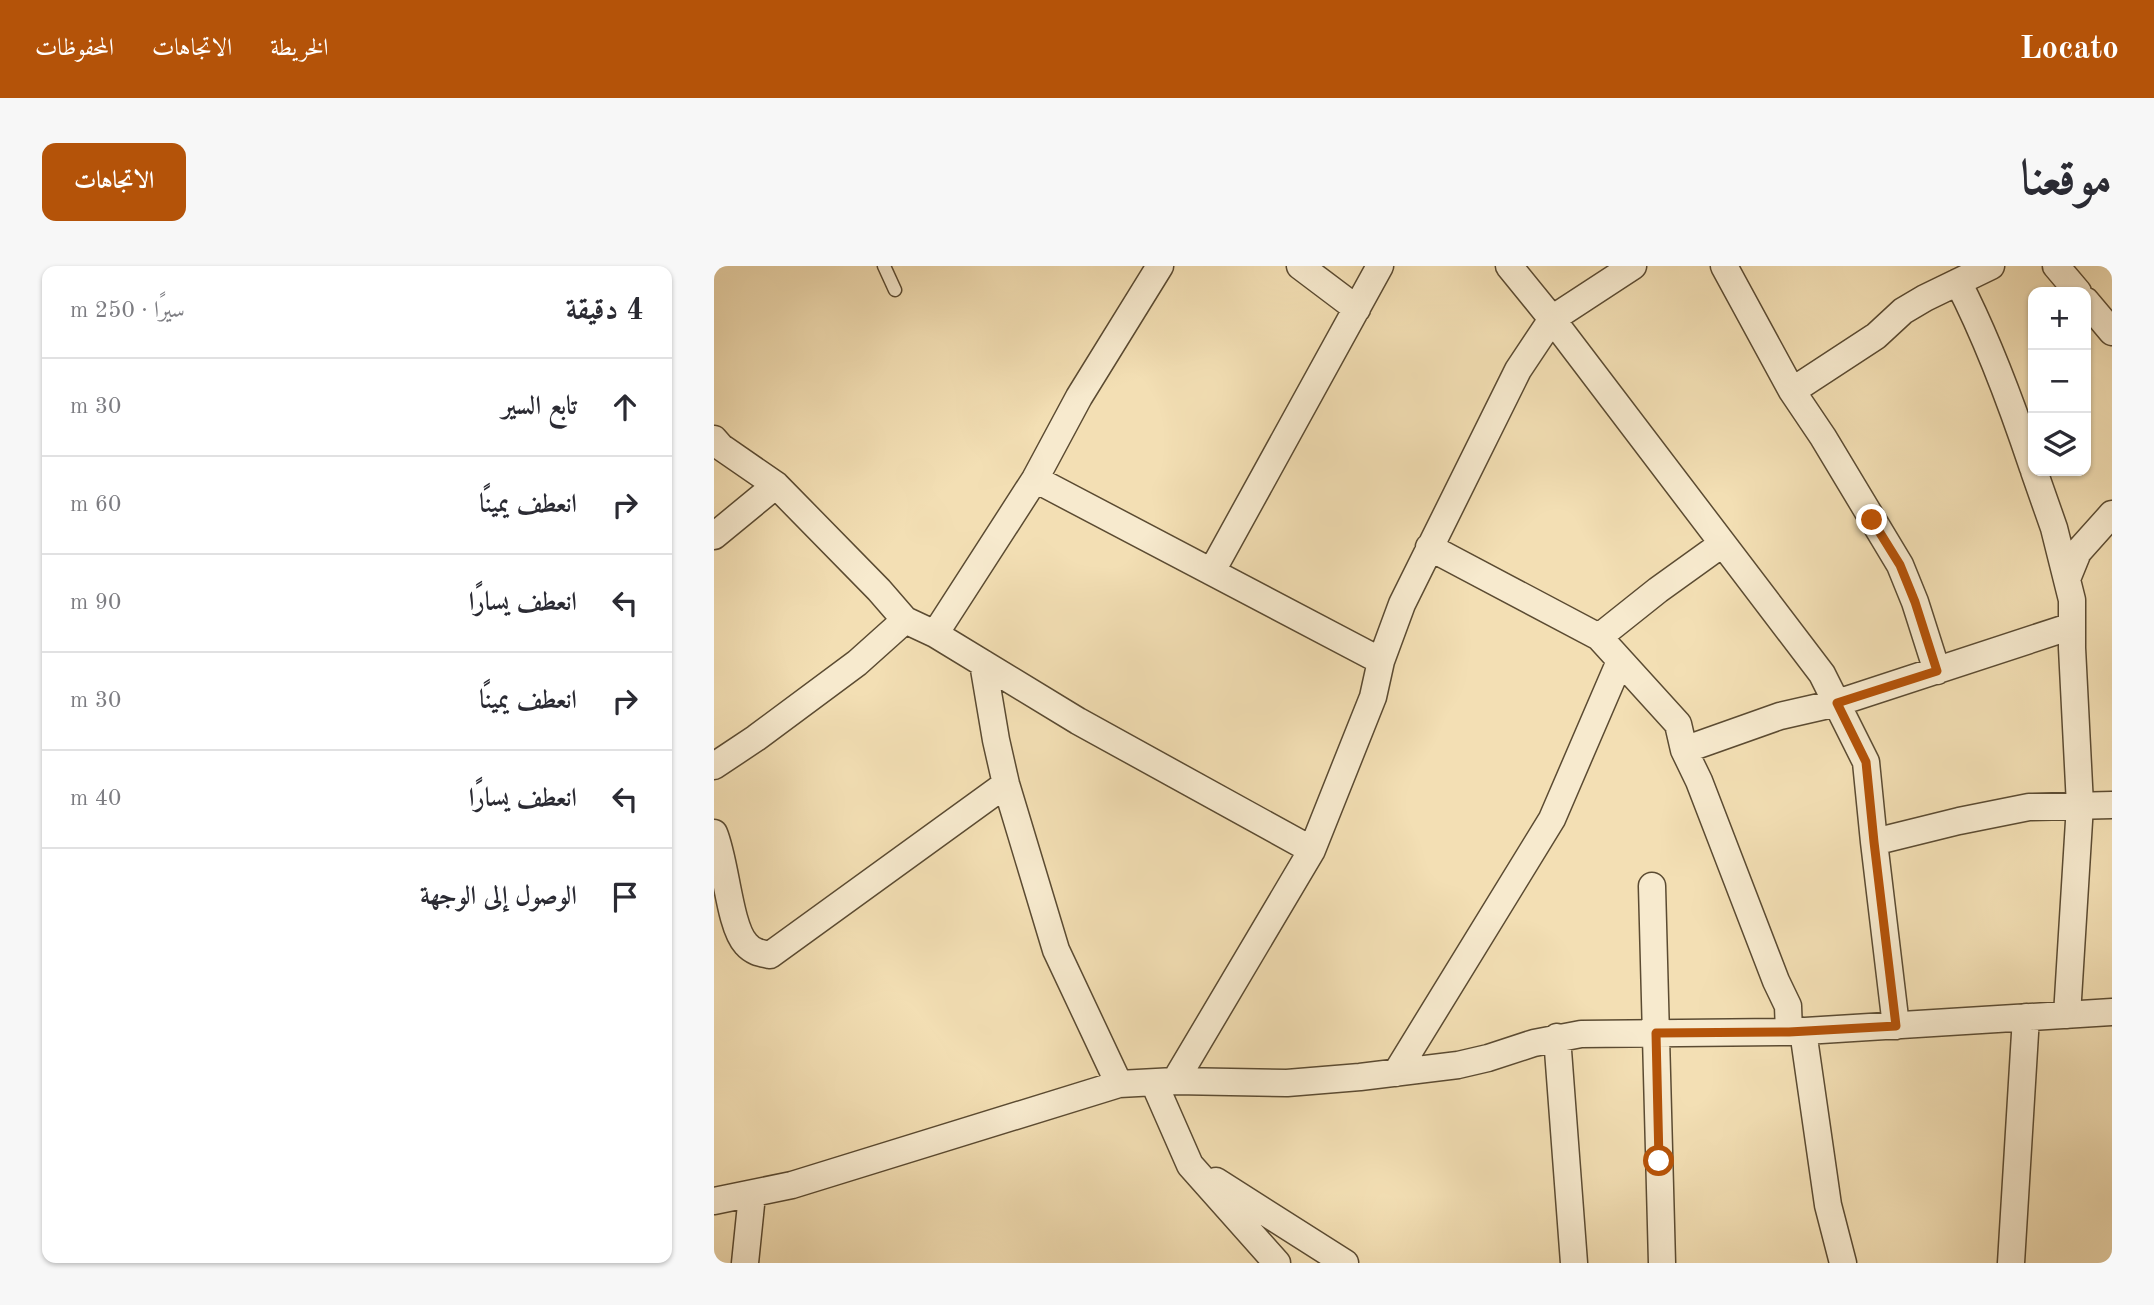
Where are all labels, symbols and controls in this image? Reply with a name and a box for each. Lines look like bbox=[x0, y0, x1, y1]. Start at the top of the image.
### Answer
text: Locato bbox=[2019, 33, 2119, 66]
text: المحفوظات bbox=[35, 37, 114, 61]
text: الاتجاهات bbox=[152, 37, 232, 61]
text: الخريطة bbox=[270, 37, 329, 61]
button: الاتجاهات bbox=[42, 143, 186, 221]
text: موقعنا bbox=[2020, 157, 2112, 206]
map controls bbox=[2028, 287, 2091, 476]
button: + bbox=[2028, 287, 2091, 350]
text: 4 دقيقة bbox=[566, 296, 644, 326]
text: سيرًا · 250 m bbox=[70, 299, 185, 322]
button: − bbox=[2028, 350, 2091, 413]
icon: ahead bbox=[606, 388, 644, 426]
text: تابع السير bbox=[502, 394, 577, 420]
text: 30 m bbox=[70, 395, 121, 418]
button: layers bbox=[2028, 413, 2091, 476]
icon: right bbox=[606, 486, 644, 524]
text: انعطف يمينًا bbox=[479, 492, 577, 518]
text: 60 m bbox=[70, 493, 121, 516]
route end bbox=[1856, 504, 1887, 535]
icon: left bbox=[606, 584, 644, 622]
text: انعطف يسارًا bbox=[469, 590, 577, 616]
text: 90 m bbox=[70, 591, 121, 614]
icon: right bbox=[606, 682, 644, 720]
text: انعطف يمينًا bbox=[479, 688, 577, 714]
text: 30 m bbox=[70, 689, 121, 712]
icon: left bbox=[606, 780, 644, 818]
text: انعطف يسارًا bbox=[469, 786, 577, 812]
text: 40 m bbox=[70, 787, 121, 810]
icon: arrive bbox=[606, 878, 644, 916]
text: الوصول إلى الوجهة bbox=[420, 884, 577, 910]
route start bbox=[1643, 1145, 1674, 1176]

